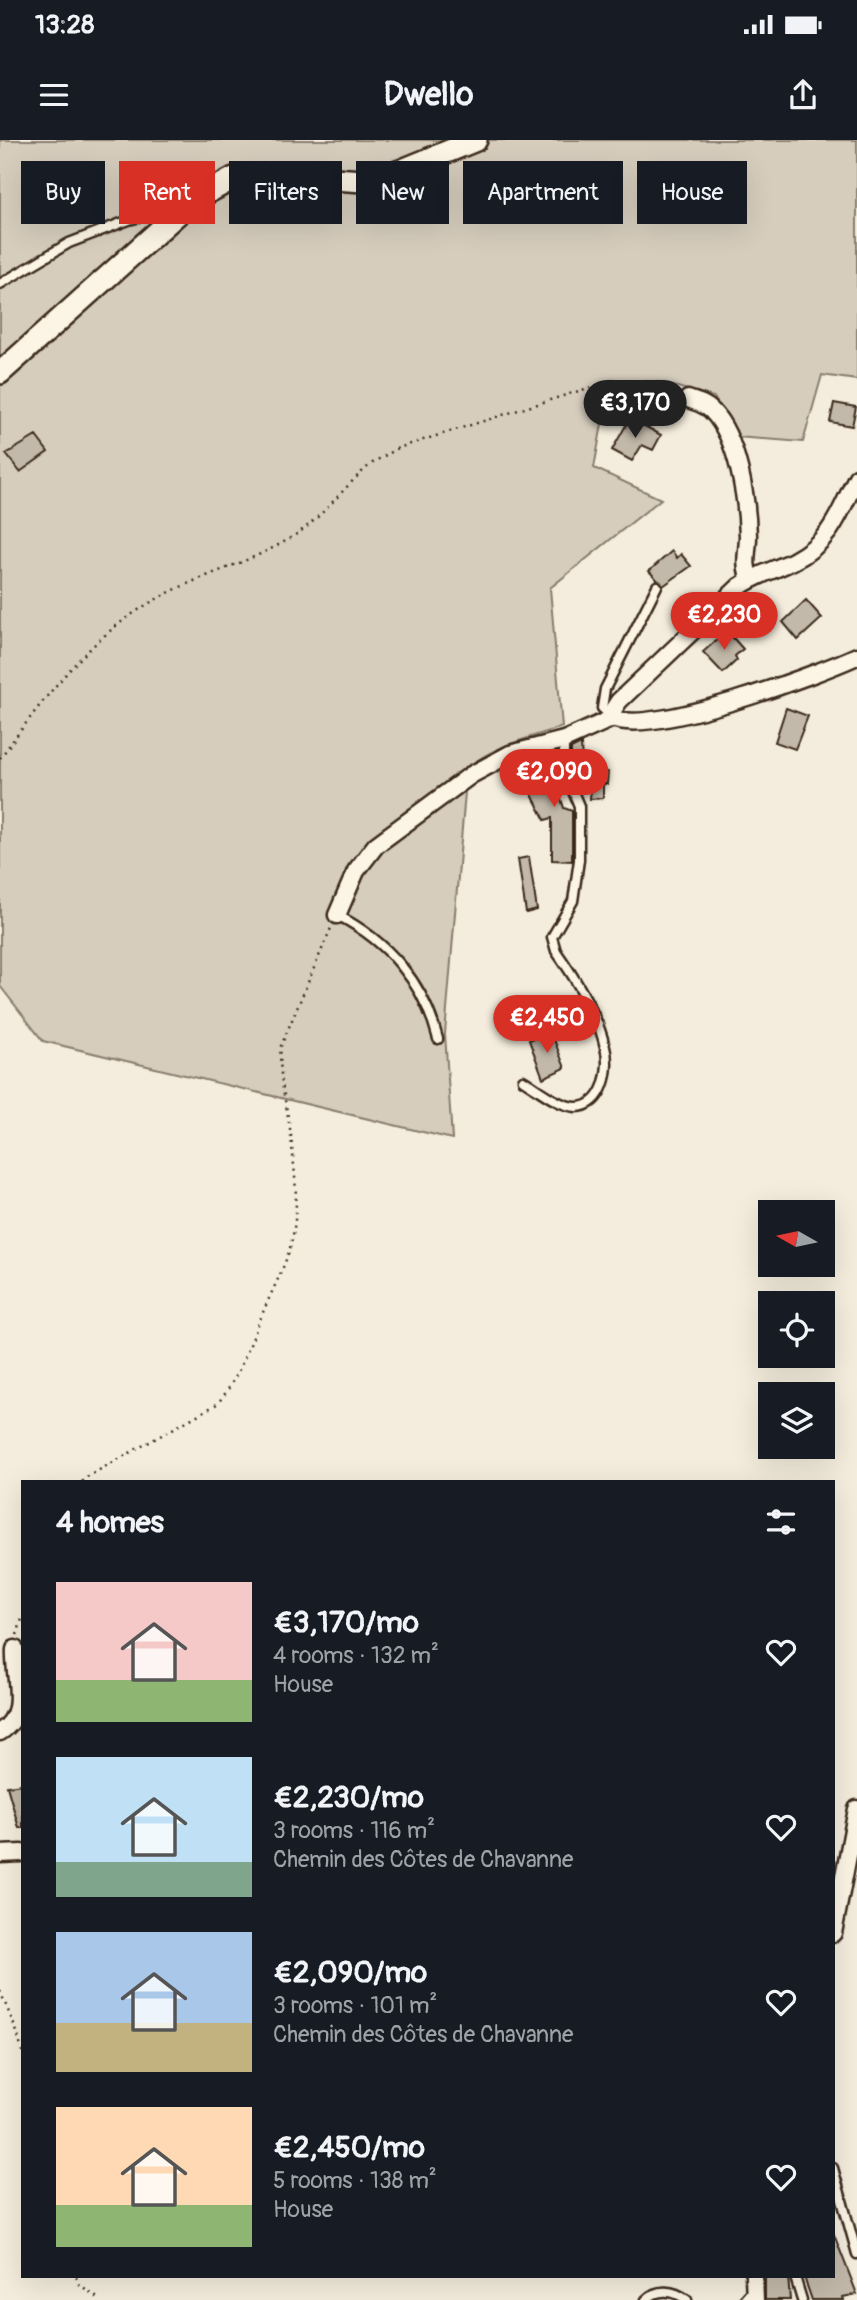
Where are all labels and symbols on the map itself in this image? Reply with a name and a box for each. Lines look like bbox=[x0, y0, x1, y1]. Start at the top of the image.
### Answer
pin: €3,170 bbox=[578, 380, 692, 440]
pin: €2,230 bbox=[667, 592, 781, 652]
pin: €2,090 bbox=[497, 750, 611, 809]
pin: €2,450 bbox=[490, 996, 604, 1055]
north arrow bbox=[758, 1200, 835, 1278]

